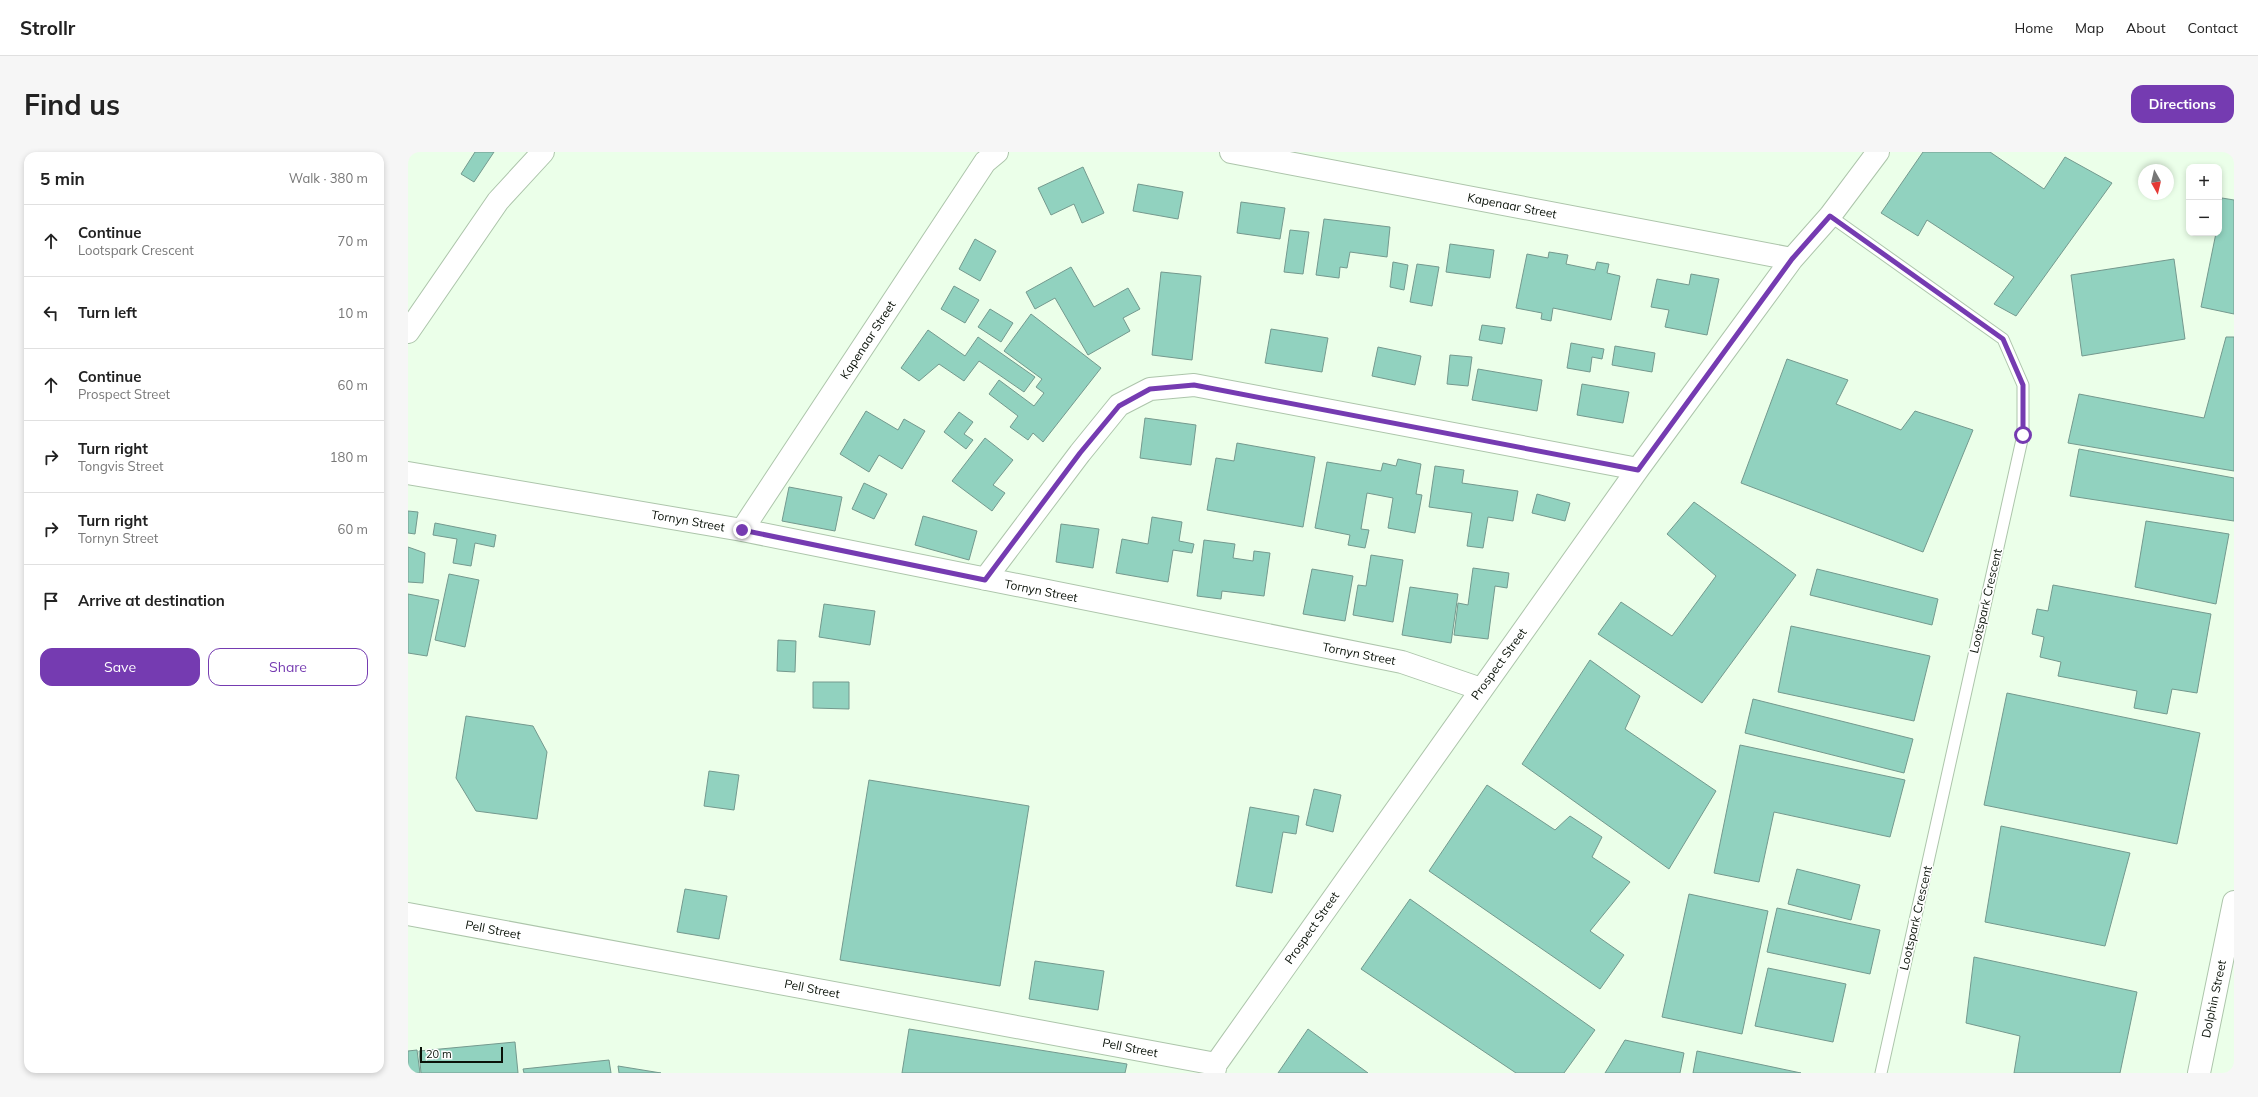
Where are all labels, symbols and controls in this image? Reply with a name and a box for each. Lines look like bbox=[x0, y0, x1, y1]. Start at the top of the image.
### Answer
text: Strollr bbox=[20, 16, 75, 40]
text: Home bbox=[2014, 19, 2053, 37]
text: Map bbox=[2075, 19, 2104, 37]
text: About bbox=[2126, 19, 2166, 37]
text: Contact bbox=[2188, 19, 2238, 37]
button: Directions bbox=[2131, 85, 2234, 123]
text: Find us bbox=[24, 87, 120, 122]
north arrow bbox=[2138, 164, 2174, 200]
map controls bbox=[2186, 164, 2222, 236]
button: + bbox=[2186, 164, 2222, 200]
text: 5 min bbox=[40, 168, 85, 189]
text: Walk · 380 m bbox=[289, 170, 368, 186]
street label: Kapenaar Street bbox=[1466, 189, 1558, 222]
button: − bbox=[2186, 200, 2222, 236]
text: Continue bbox=[78, 223, 141, 242]
icon: ahead bbox=[40, 230, 62, 252]
text: 70 m bbox=[338, 233, 368, 249]
text: Lootspark Crescent bbox=[78, 242, 194, 258]
street label: Kapenaar Street bbox=[837, 298, 899, 382]
icon: left bbox=[40, 302, 62, 324]
text: Turn left bbox=[78, 303, 137, 322]
text: 10 m bbox=[338, 305, 368, 321]
text: Continue bbox=[78, 367, 141, 386]
icon: ahead bbox=[40, 374, 62, 396]
text: 60 m bbox=[338, 377, 368, 393]
text: Prospect Street bbox=[78, 386, 170, 402]
route start bbox=[2014, 426, 2032, 444]
text: Turn right bbox=[78, 439, 148, 458]
icon: right bbox=[40, 446, 62, 468]
text: 180 m bbox=[330, 449, 368, 465]
text: Tongvis Street bbox=[78, 458, 164, 474]
street label: Tornyn Street bbox=[650, 507, 726, 534]
text: Turn right bbox=[78, 511, 148, 530]
icon: right bbox=[40, 518, 62, 540]
text: 60 m bbox=[338, 521, 368, 537]
route end bbox=[733, 521, 751, 539]
text: Tornyn Street bbox=[78, 530, 158, 546]
street label: Lootspark Crescent bbox=[1966, 547, 2005, 655]
street label: Tornyn Street bbox=[1003, 576, 1079, 605]
icon: arrive bbox=[40, 590, 62, 612]
text: Arrive at destination bbox=[78, 591, 225, 610]
street label: Prospect Street bbox=[1468, 625, 1530, 702]
street label: Tornyn Street bbox=[1321, 639, 1397, 668]
button: Save bbox=[40, 648, 200, 686]
button: Share bbox=[208, 648, 368, 686]
street label: Lootspark Crescent bbox=[1896, 864, 1935, 972]
street label: Prospect Street bbox=[1281, 889, 1342, 967]
street label: Pell Street bbox=[464, 917, 522, 942]
street label: Dolphin Street bbox=[2198, 959, 2229, 1039]
street label: Pell Street bbox=[783, 976, 841, 1001]
street label: Pell Street bbox=[1101, 1035, 1159, 1060]
scale bar bbox=[420, 1045, 503, 1064]
text: 20 m bbox=[426, 1047, 452, 1061]

